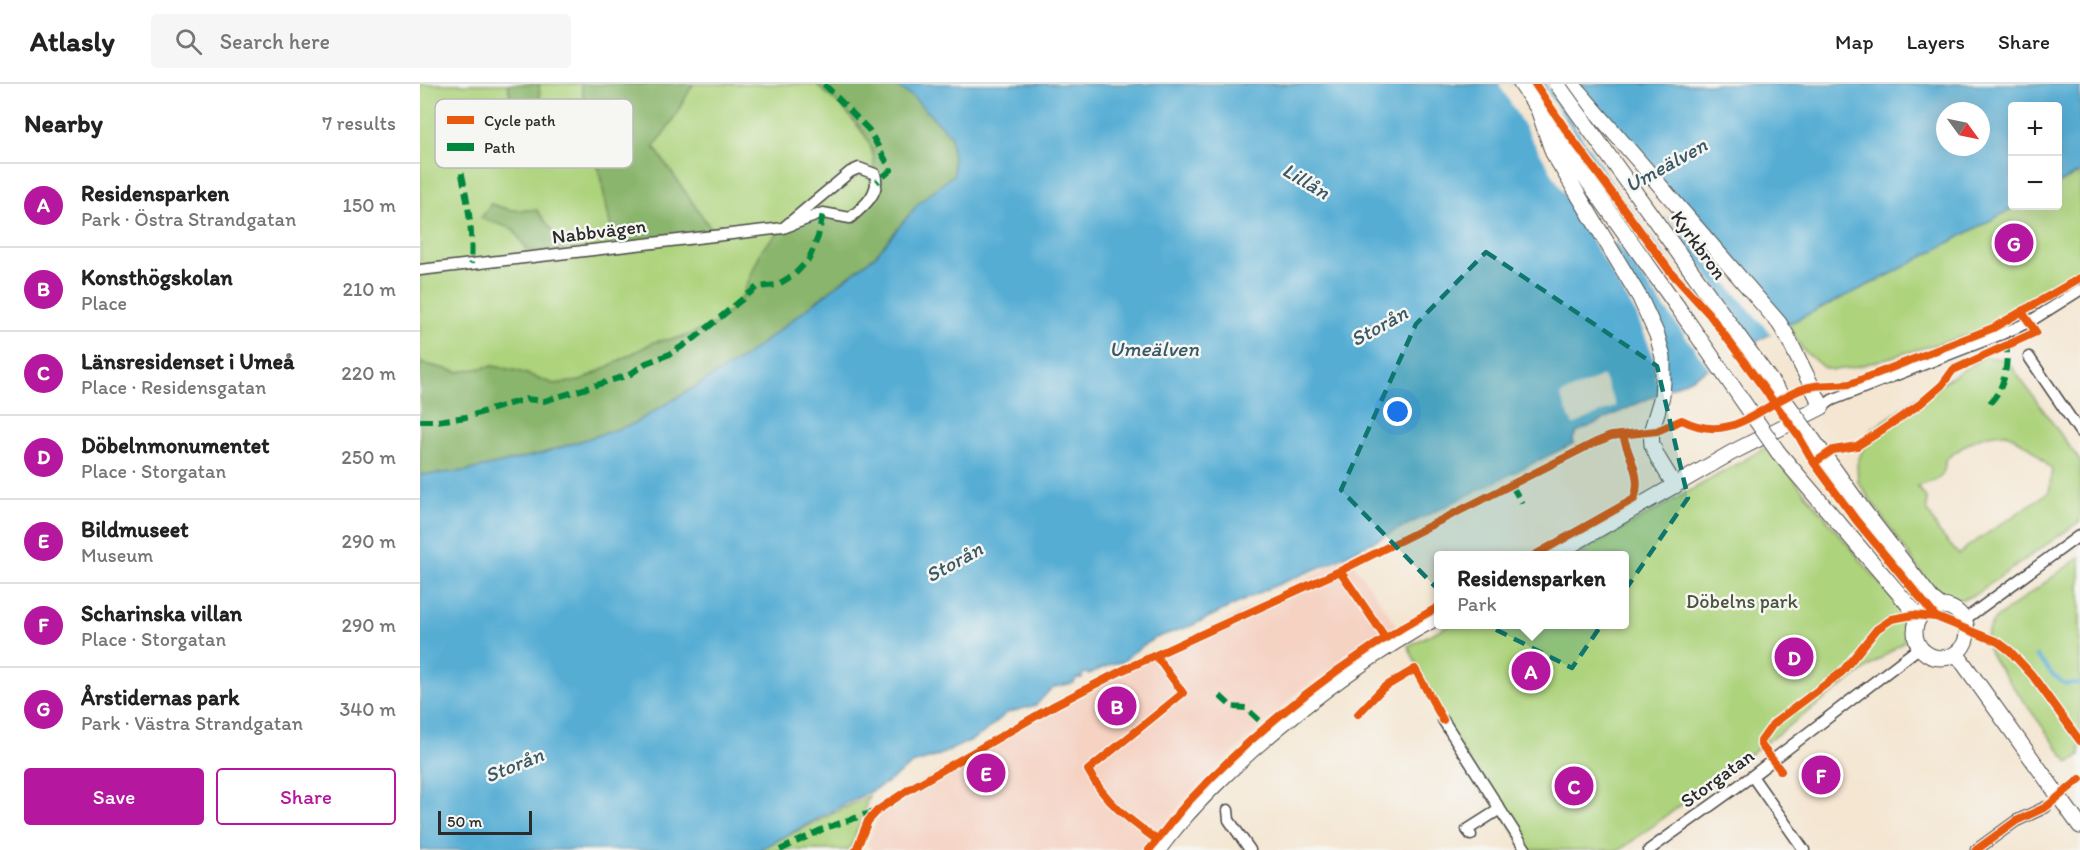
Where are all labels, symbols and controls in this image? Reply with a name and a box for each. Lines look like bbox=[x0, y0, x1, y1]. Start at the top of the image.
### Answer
search box bbox=[151, 14, 571, 68]
text: Atlasly bbox=[30, 24, 115, 58]
icon: search bbox=[172, 25, 205, 58]
text: Search here bbox=[220, 28, 330, 55]
text: Map bbox=[1835, 29, 1874, 54]
text: Layers bbox=[1907, 29, 1965, 54]
text: Share bbox=[1998, 29, 2050, 54]
legend bbox=[435, 99, 633, 168]
north arrow bbox=[1936, 102, 1990, 156]
map controls bbox=[2008, 102, 2062, 210]
button: + bbox=[2008, 102, 2062, 156]
text: Nearby bbox=[24, 107, 103, 139]
text: 7 results bbox=[322, 111, 396, 135]
text: Cycle path bbox=[484, 111, 556, 130]
water label: Umeälven bbox=[1620, 132, 1711, 197]
text: Path bbox=[484, 138, 515, 157]
button: − bbox=[2008, 156, 2062, 210]
water label: Lillån bbox=[1278, 157, 1335, 205]
text: Residensparken bbox=[81, 180, 229, 207]
text: A bbox=[37, 193, 50, 217]
text: 150 m bbox=[343, 193, 396, 217]
street label: Kyrkbron bbox=[1666, 206, 1732, 284]
text: Park · Östra Strandgatan bbox=[81, 207, 296, 231]
street label: Nabbvägen bbox=[550, 213, 648, 249]
pin: G bbox=[1994, 220, 2034, 266]
text: Konsthögskolan bbox=[81, 264, 233, 291]
text: B bbox=[37, 277, 50, 301]
text: 210 m bbox=[343, 277, 396, 301]
text: Place bbox=[81, 291, 127, 315]
water label: Storån bbox=[1346, 299, 1413, 351]
water label: Umeälven bbox=[1109, 336, 1199, 361]
text: Länsresidenset i Umeå bbox=[81, 348, 295, 375]
text: C bbox=[37, 361, 50, 385]
text: 220 m bbox=[341, 361, 396, 385]
text: Place · Residensgatan bbox=[81, 375, 266, 399]
your location bbox=[1383, 397, 1412, 426]
text: Döbelnmonumentet bbox=[81, 432, 270, 459]
text: D bbox=[37, 445, 50, 469]
text: 250 m bbox=[341, 445, 396, 469]
text: Place · Storgatan bbox=[81, 459, 226, 483]
text: Bildmuseet bbox=[81, 516, 189, 543]
text: E bbox=[38, 529, 49, 553]
text: 290 m bbox=[341, 529, 396, 553]
water label: Storån bbox=[921, 535, 988, 587]
text: Museum bbox=[81, 543, 153, 567]
popup bbox=[1434, 551, 1629, 629]
text: Residensparken bbox=[1457, 565, 1606, 592]
park label: Döbelns park bbox=[1686, 589, 1799, 613]
text: Park bbox=[1457, 592, 1497, 616]
text: Scharinska villan bbox=[81, 600, 242, 627]
text: F bbox=[38, 613, 49, 637]
text: 290 m bbox=[341, 613, 396, 637]
text: Place · Storgatan bbox=[81, 627, 226, 651]
pin: D bbox=[1774, 634, 1814, 680]
pin: A bbox=[1512, 648, 1550, 694]
text: Årstidernas park bbox=[81, 684, 239, 711]
pin: B bbox=[1098, 684, 1136, 728]
text: G bbox=[37, 697, 50, 721]
text: 340 m bbox=[339, 697, 396, 721]
text: Park · Västra Strandgatan bbox=[81, 711, 303, 735]
water label: Storån bbox=[481, 741, 548, 788]
street label: Storgatan bbox=[1675, 743, 1759, 813]
pin: E bbox=[966, 750, 1006, 796]
pin: F bbox=[1802, 752, 1840, 798]
pin: C bbox=[1554, 764, 1594, 808]
button: Save bbox=[24, 768, 204, 825]
button: Share bbox=[216, 768, 396, 825]
scale bar bbox=[438, 808, 532, 836]
text: 50 m bbox=[447, 812, 482, 831]

